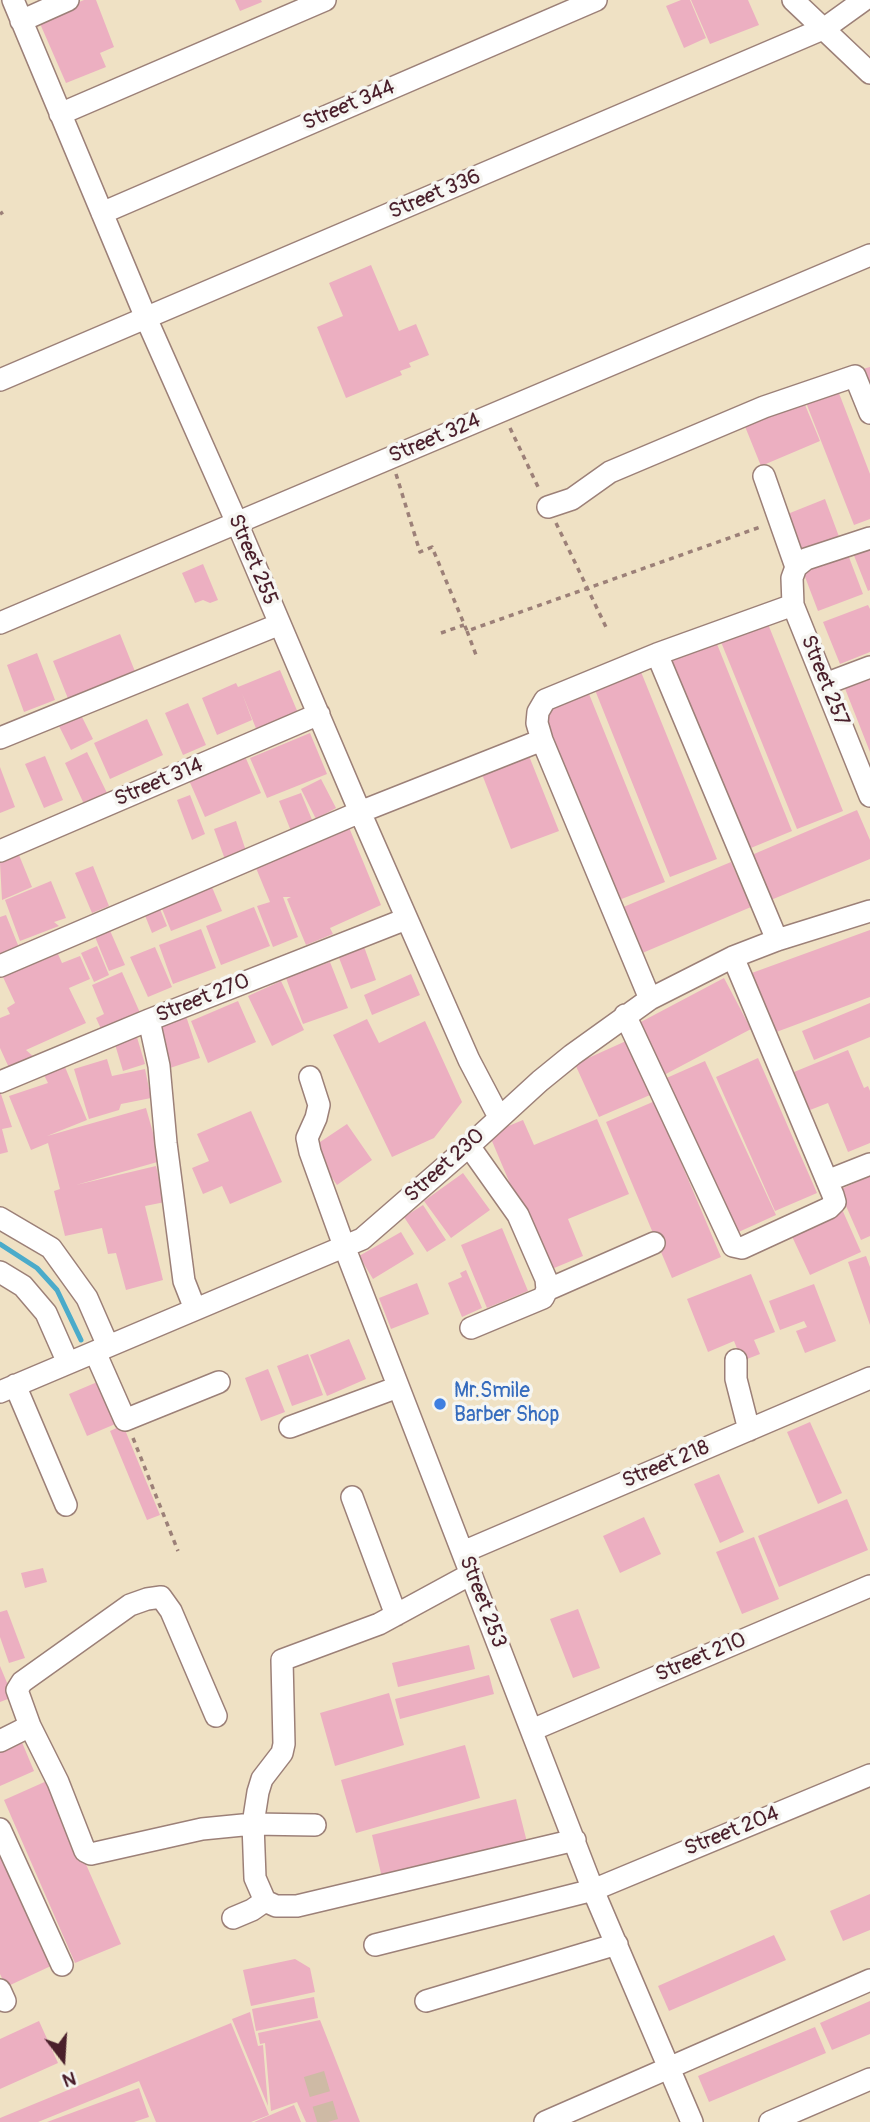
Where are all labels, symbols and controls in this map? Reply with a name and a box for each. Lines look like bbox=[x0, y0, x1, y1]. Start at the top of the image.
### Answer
street label: Street 344 bbox=[299, 75, 399, 137]
street label: Street 336 bbox=[385, 164, 485, 226]
street label: Street 324 bbox=[385, 408, 485, 470]
street label: Street 255 bbox=[222, 511, 282, 609]
street label: Street 257 bbox=[794, 632, 854, 730]
street label: Street 314 bbox=[111, 753, 207, 813]
street label: Street 270 bbox=[153, 969, 253, 1029]
street label: Street 230 bbox=[400, 1124, 490, 1208]
place label: Mr.Smile Barber Shop bbox=[454, 1379, 559, 1429]
marker: Mr.Smile Barber Shop bbox=[432, 1396, 448, 1412]
street label: Street 218 bbox=[619, 1435, 713, 1495]
street label: Street 253 bbox=[453, 1553, 511, 1651]
street label: Street 210 bbox=[652, 1628, 750, 1688]
street label: Street 204 bbox=[681, 1802, 783, 1862]
north arrow bbox=[28, 2024, 98, 2094]
text: N bbox=[59, 2066, 79, 2092]

